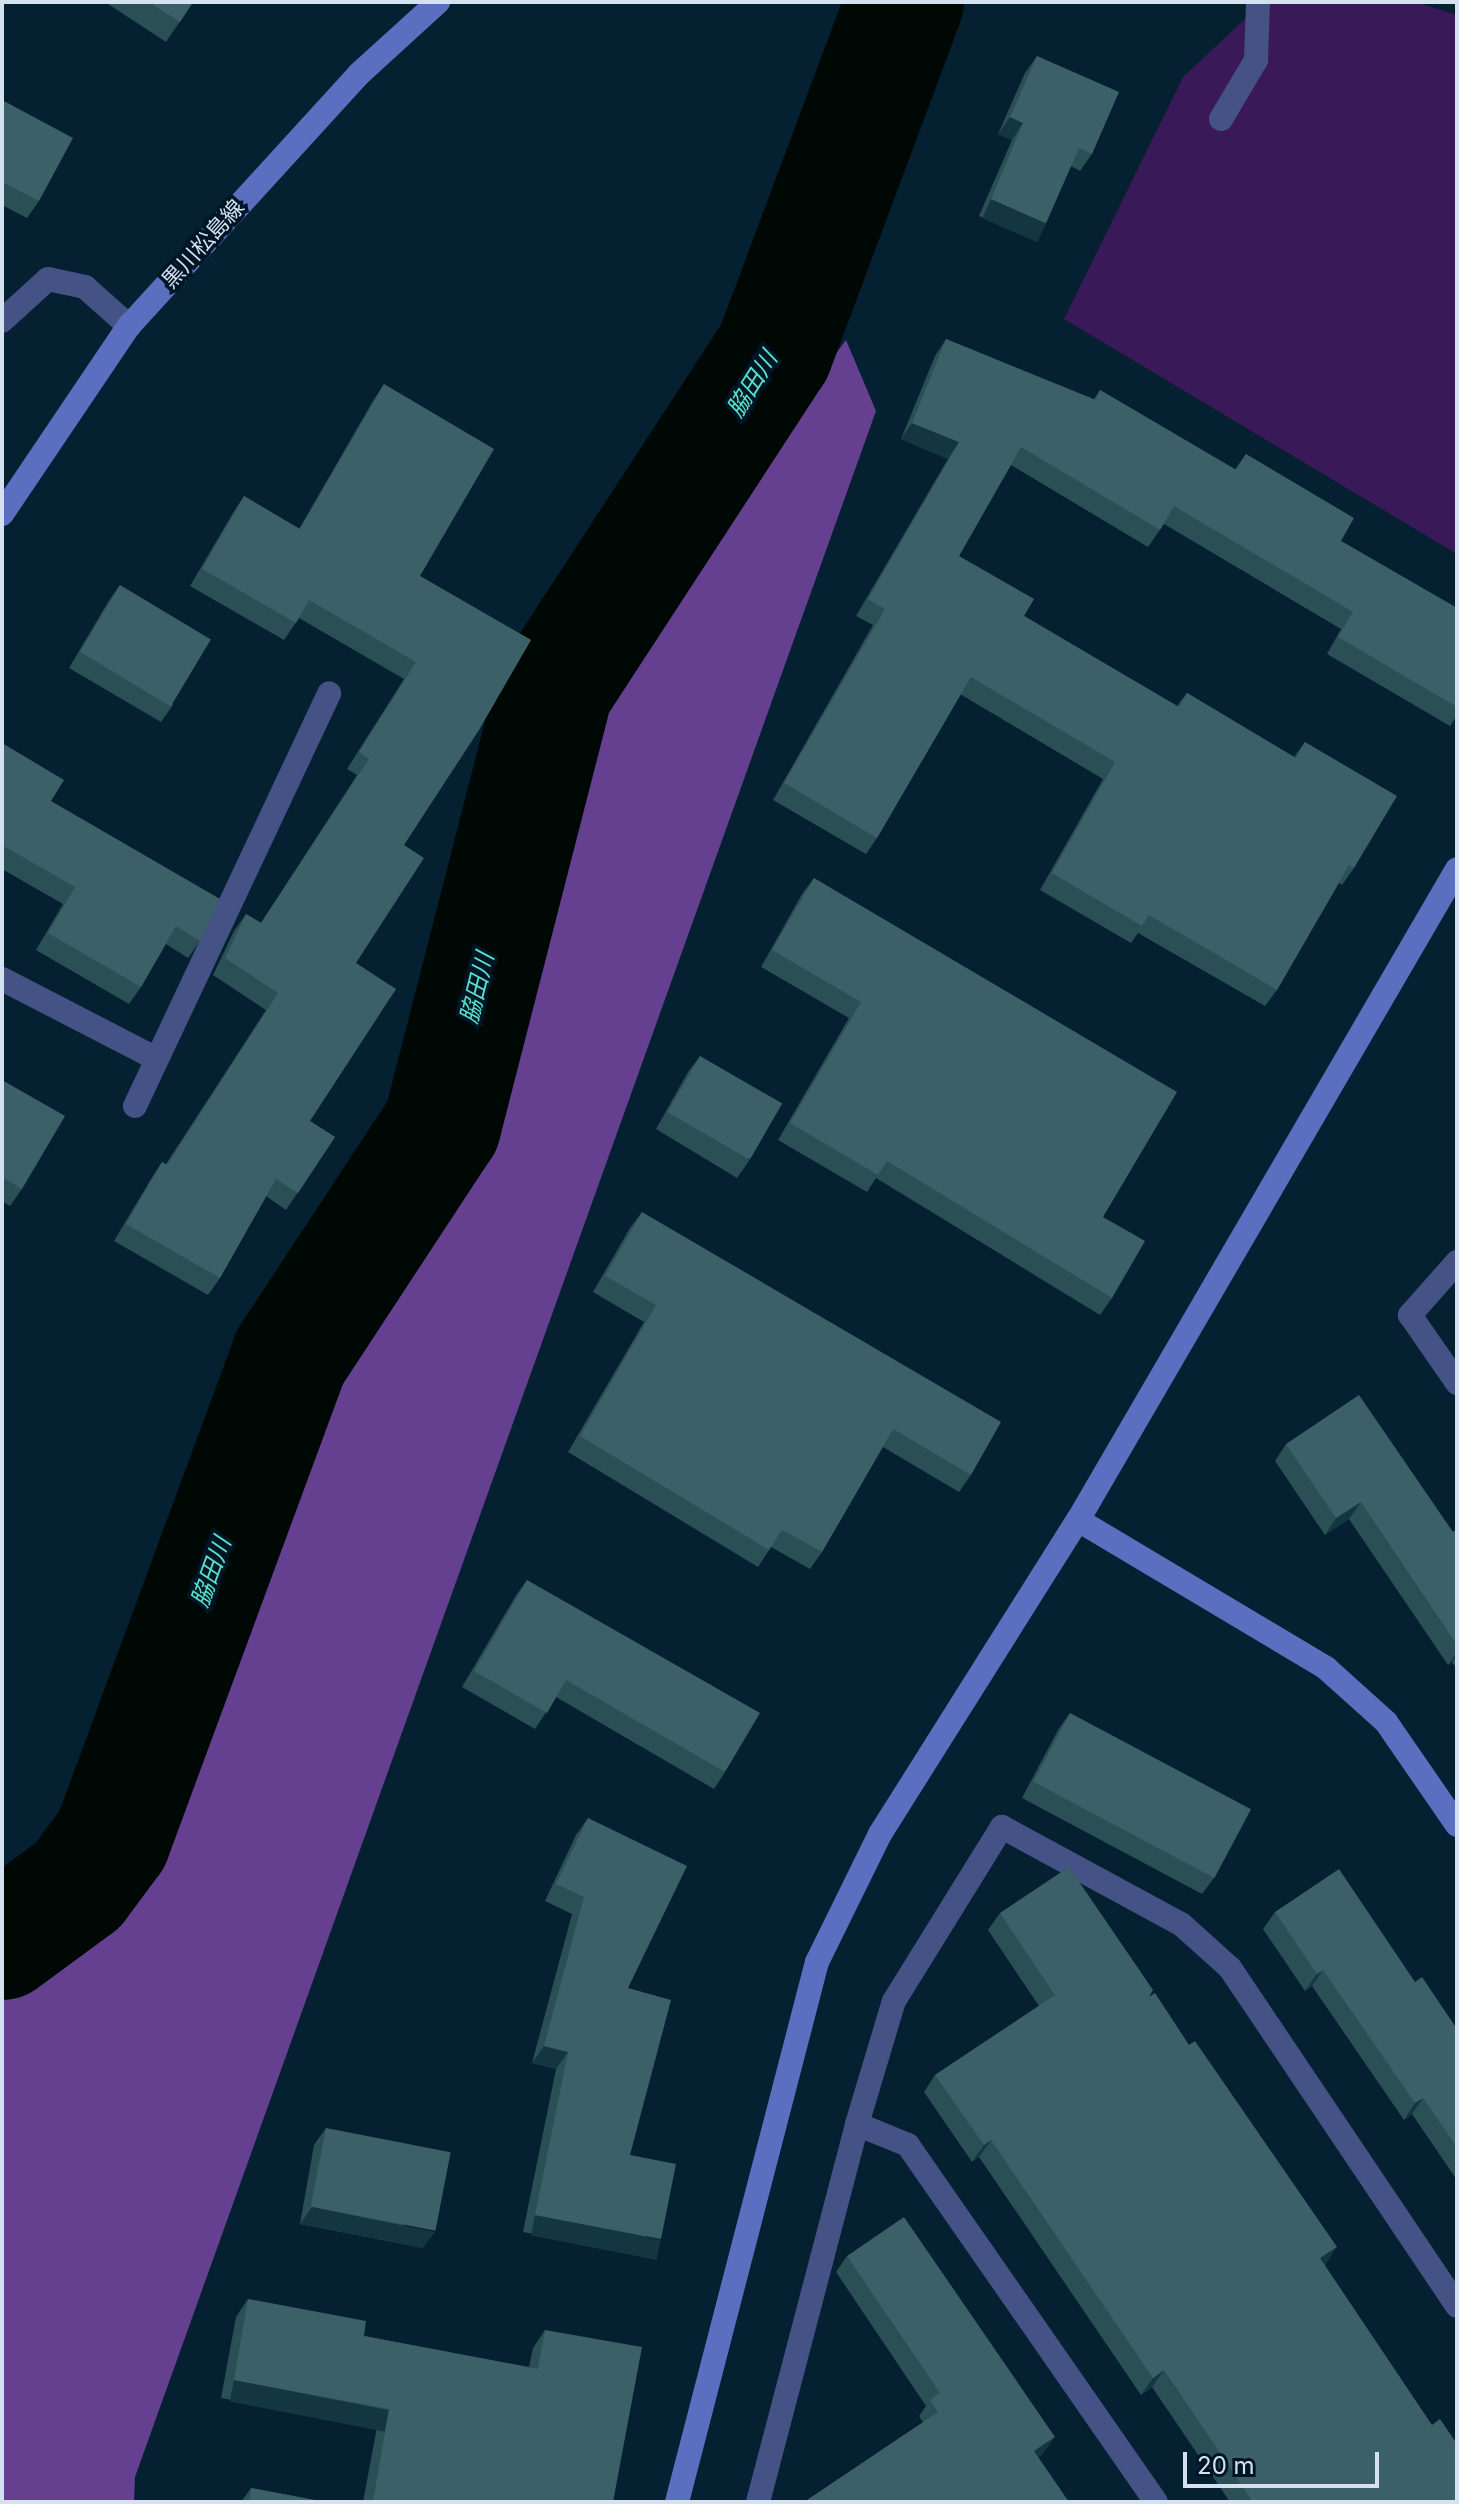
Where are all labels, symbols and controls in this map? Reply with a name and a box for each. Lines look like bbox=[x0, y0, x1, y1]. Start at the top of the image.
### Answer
street label: 黒川松島線 bbox=[156, 194, 250, 294]
water label: 脇田川 bbox=[721, 346, 783, 422]
water label: 脇田川 bbox=[454, 950, 500, 1026]
water label: 脇田川 bbox=[185, 1533, 237, 1611]
scale bar bbox=[1187, 2436, 1383, 2486]
text: 20 m bbox=[1197, 2451, 1255, 2480]

